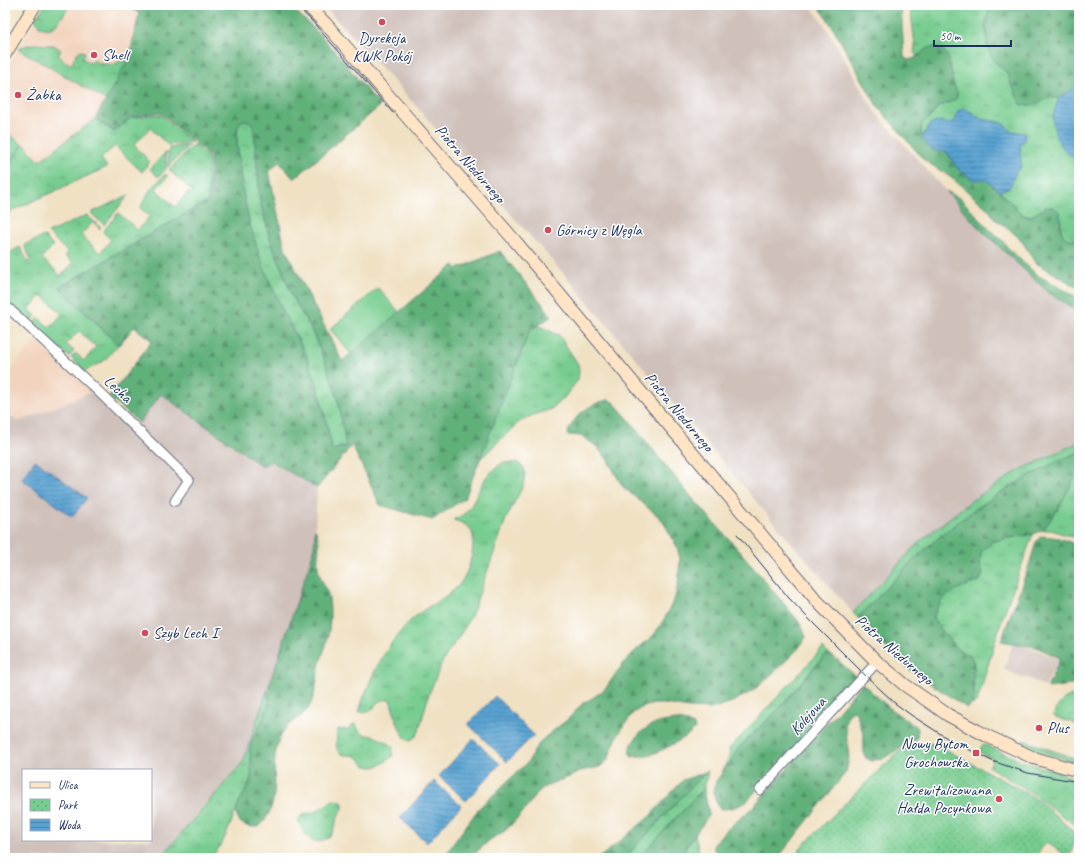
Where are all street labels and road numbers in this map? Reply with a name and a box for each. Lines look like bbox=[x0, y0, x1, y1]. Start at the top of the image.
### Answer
street label: Piotra Niedurnego bbox=[430, 121, 511, 209]
street label: Piotra Niedurnego bbox=[640, 368, 720, 458]
street label: Lecha bbox=[100, 371, 137, 408]
street label: Piotra Niedurnego bbox=[851, 610, 939, 691]
street label: Kolejowa bbox=[786, 692, 831, 739]

